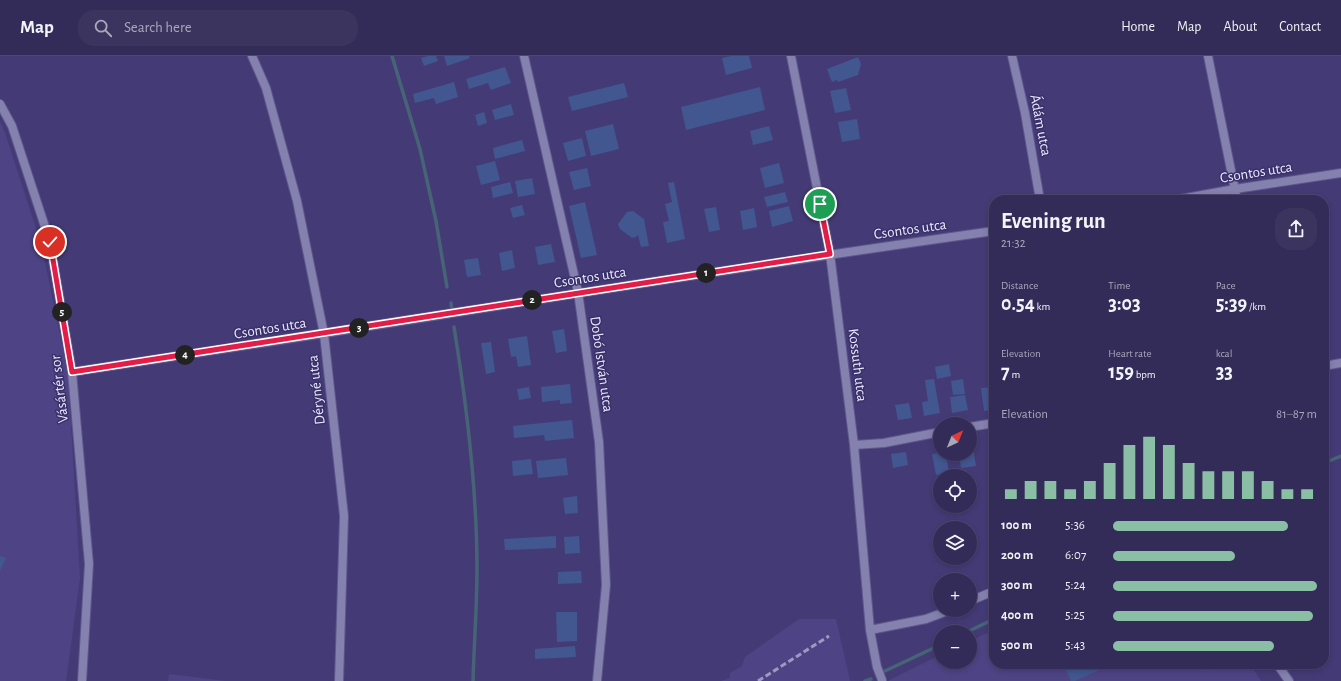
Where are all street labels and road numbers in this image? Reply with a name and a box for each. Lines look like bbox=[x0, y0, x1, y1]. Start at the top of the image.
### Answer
street label: Ádám utca bbox=[1027, 93, 1056, 157]
street label: Csontos utca bbox=[1219, 159, 1293, 186]
street label: Csontos utca bbox=[873, 217, 947, 242]
street label: Csontos utca bbox=[553, 264, 627, 291]
street label: Csontos utca bbox=[233, 315, 307, 342]
street label: Dobó István utca bbox=[587, 315, 616, 413]
street label: Kossuth utca bbox=[846, 328, 869, 403]
street label: Vásártér sor bbox=[48, 354, 71, 424]
street label: Déryné utca bbox=[305, 354, 328, 426]

